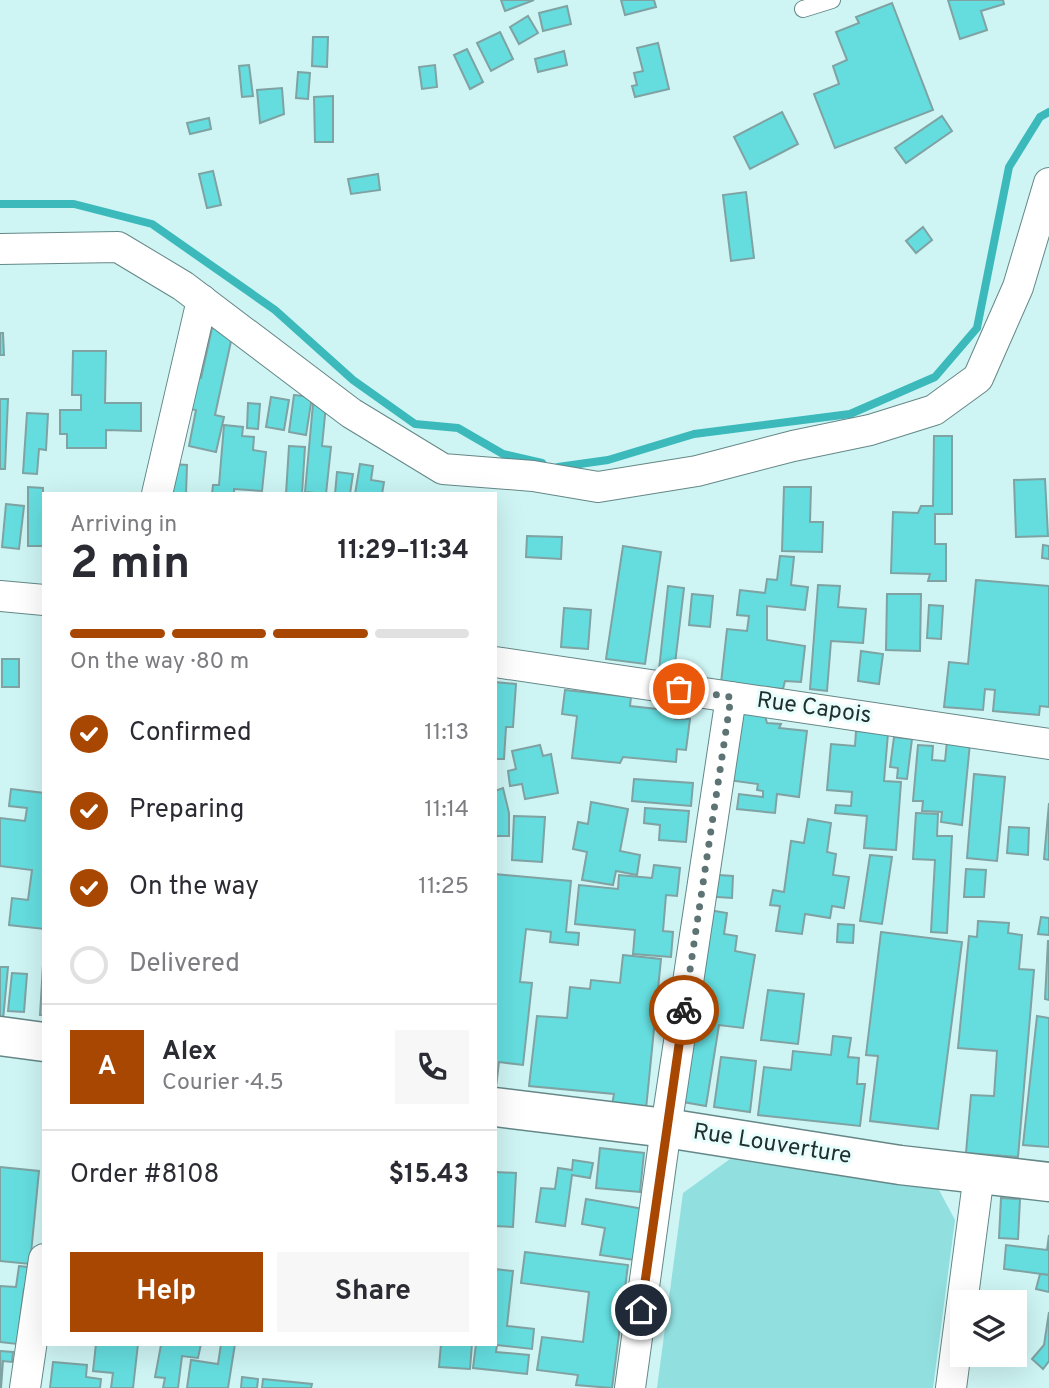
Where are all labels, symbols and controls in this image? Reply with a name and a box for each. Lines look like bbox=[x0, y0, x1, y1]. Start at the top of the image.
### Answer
text: Arriving in bbox=[70, 511, 177, 540]
text: 11:29–11:34 bbox=[338, 535, 469, 568]
text: 2 min bbox=[70, 536, 190, 595]
text: On the way · 80 m bbox=[70, 648, 249, 677]
pin bbox=[649, 659, 709, 719]
icon: bag bbox=[660, 670, 698, 708]
street label: Rue Capois bbox=[755, 687, 873, 731]
icon: check bbox=[70, 715, 108, 753]
text: Confirmed bbox=[129, 717, 252, 750]
text: 11:13 bbox=[424, 719, 469, 748]
icon: check bbox=[70, 792, 108, 830]
text: Preparing bbox=[129, 794, 244, 827]
text: 11:14 bbox=[424, 796, 469, 825]
icon: check bbox=[70, 869, 108, 907]
text: On the way bbox=[129, 871, 259, 904]
text: 11:25 bbox=[418, 873, 469, 902]
text: Delivered bbox=[129, 948, 240, 981]
courier bbox=[649, 975, 719, 1045]
icon: bike bbox=[665, 991, 703, 1029]
button: phone bbox=[395, 1030, 469, 1104]
text: Alex bbox=[162, 1036, 217, 1069]
text: A bbox=[98, 1051, 116, 1084]
text: Courier · 4.5 bbox=[162, 1069, 284, 1098]
street label: Rue Louverture bbox=[691, 1118, 853, 1172]
text: Order #8108 bbox=[70, 1159, 220, 1192]
text: $15.43 bbox=[388, 1159, 469, 1192]
button: Help bbox=[70, 1252, 263, 1332]
button: Share bbox=[277, 1252, 469, 1332]
pin bbox=[611, 1280, 671, 1340]
map controls bbox=[950, 1290, 1027, 1367]
button: layers bbox=[950, 1290, 1027, 1367]
icon: home bbox=[622, 1291, 660, 1329]

